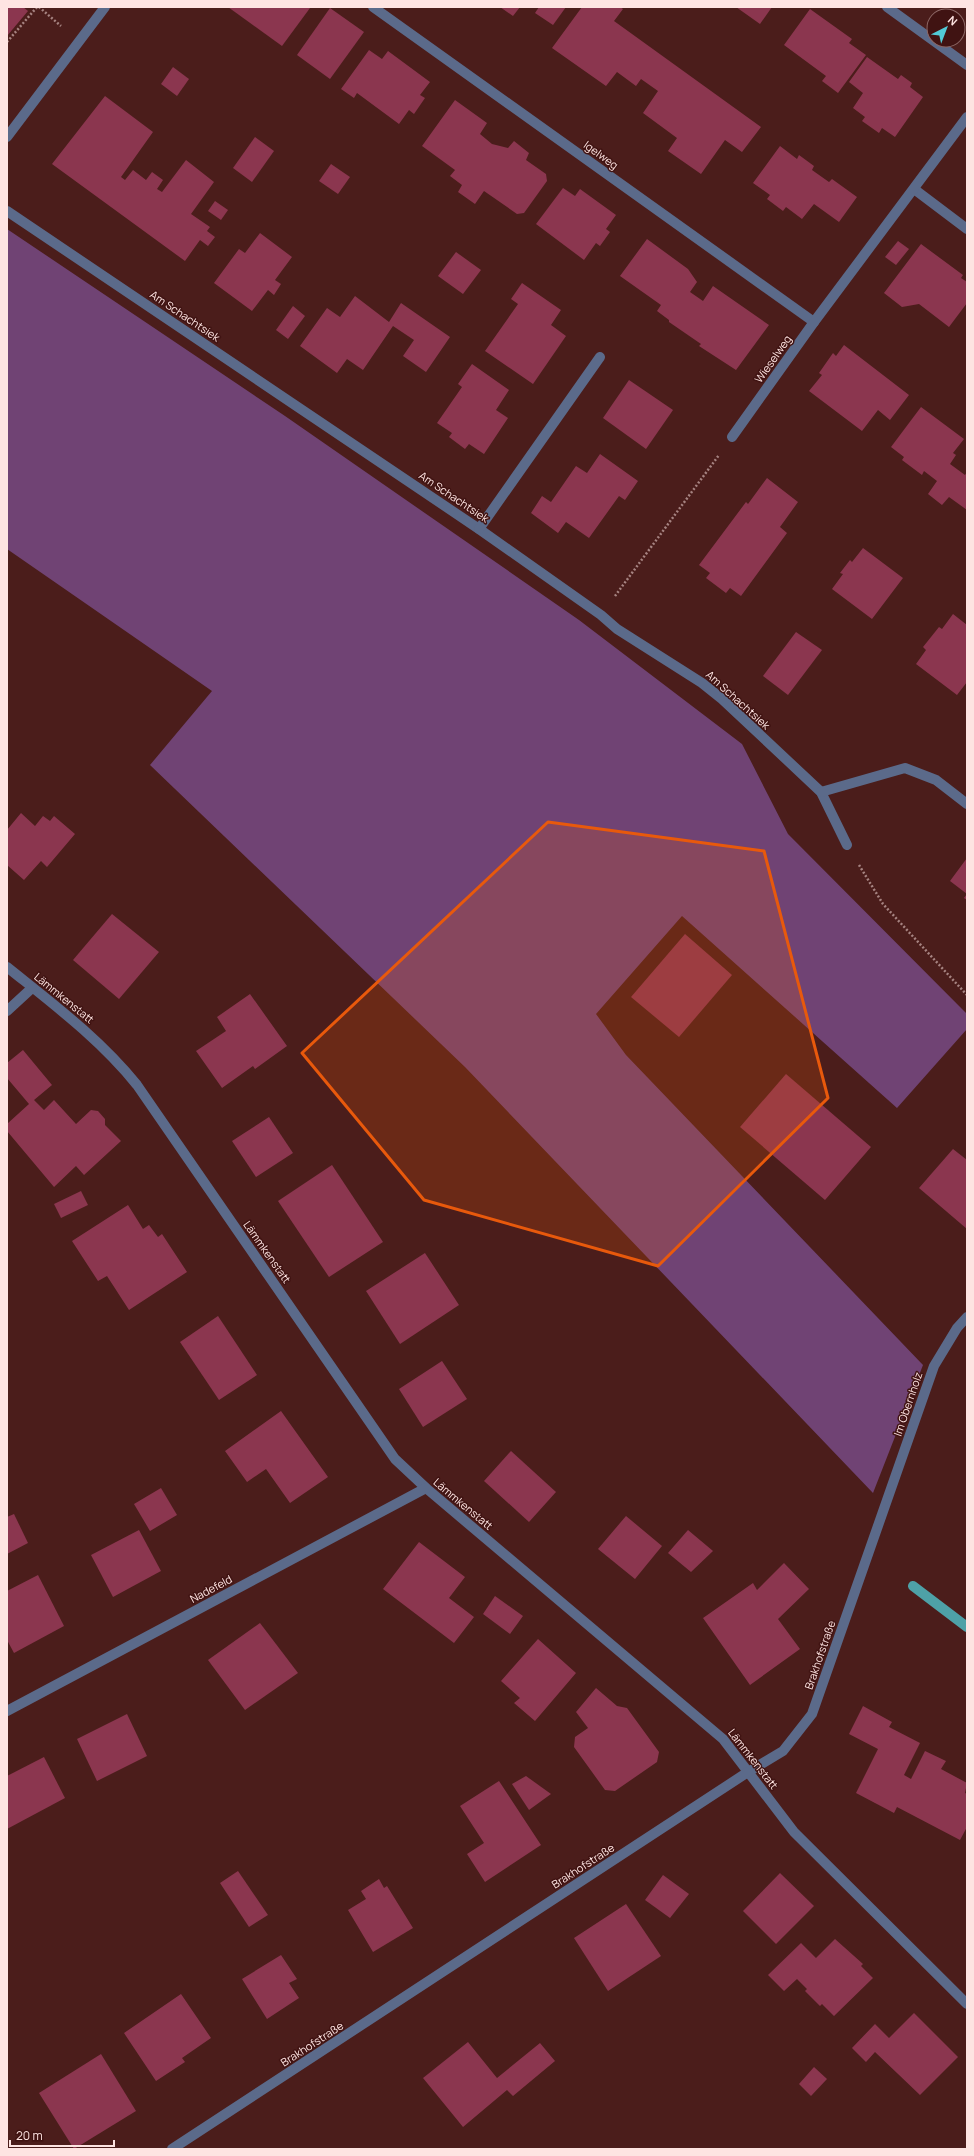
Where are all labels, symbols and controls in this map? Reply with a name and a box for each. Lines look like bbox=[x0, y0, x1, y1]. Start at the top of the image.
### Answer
north arrow bbox=[926, 8, 966, 48]
text: N bbox=[945, 12, 961, 28]
street label: Igelweg bbox=[581, 137, 622, 172]
street label: Am Schachtsiek bbox=[147, 287, 224, 345]
street label: Wieselweg bbox=[751, 332, 795, 386]
street label: Am Schachtsiek bbox=[416, 468, 493, 526]
street label: Am Schachtsiek bbox=[703, 667, 774, 733]
street label: Lämmkenstatt bbox=[31, 969, 97, 1026]
street label: Lämmkenstatt bbox=[240, 1218, 294, 1286]
street label: Im Obernholz bbox=[890, 1370, 926, 1438]
street label: Lämmkenstatt bbox=[431, 1474, 496, 1533]
street label: Nadefeld bbox=[187, 1571, 235, 1606]
street label: Brakhofstraße bbox=[801, 1618, 839, 1691]
street label: Lämmkenstatt bbox=[725, 1725, 782, 1792]
street label: Brakhofstraße bbox=[548, 1839, 618, 1891]
street label: Brakhofstraße bbox=[277, 2017, 347, 2069]
scale bar bbox=[10, 2122, 114, 2148]
text: 20 m bbox=[16, 2127, 43, 2144]

